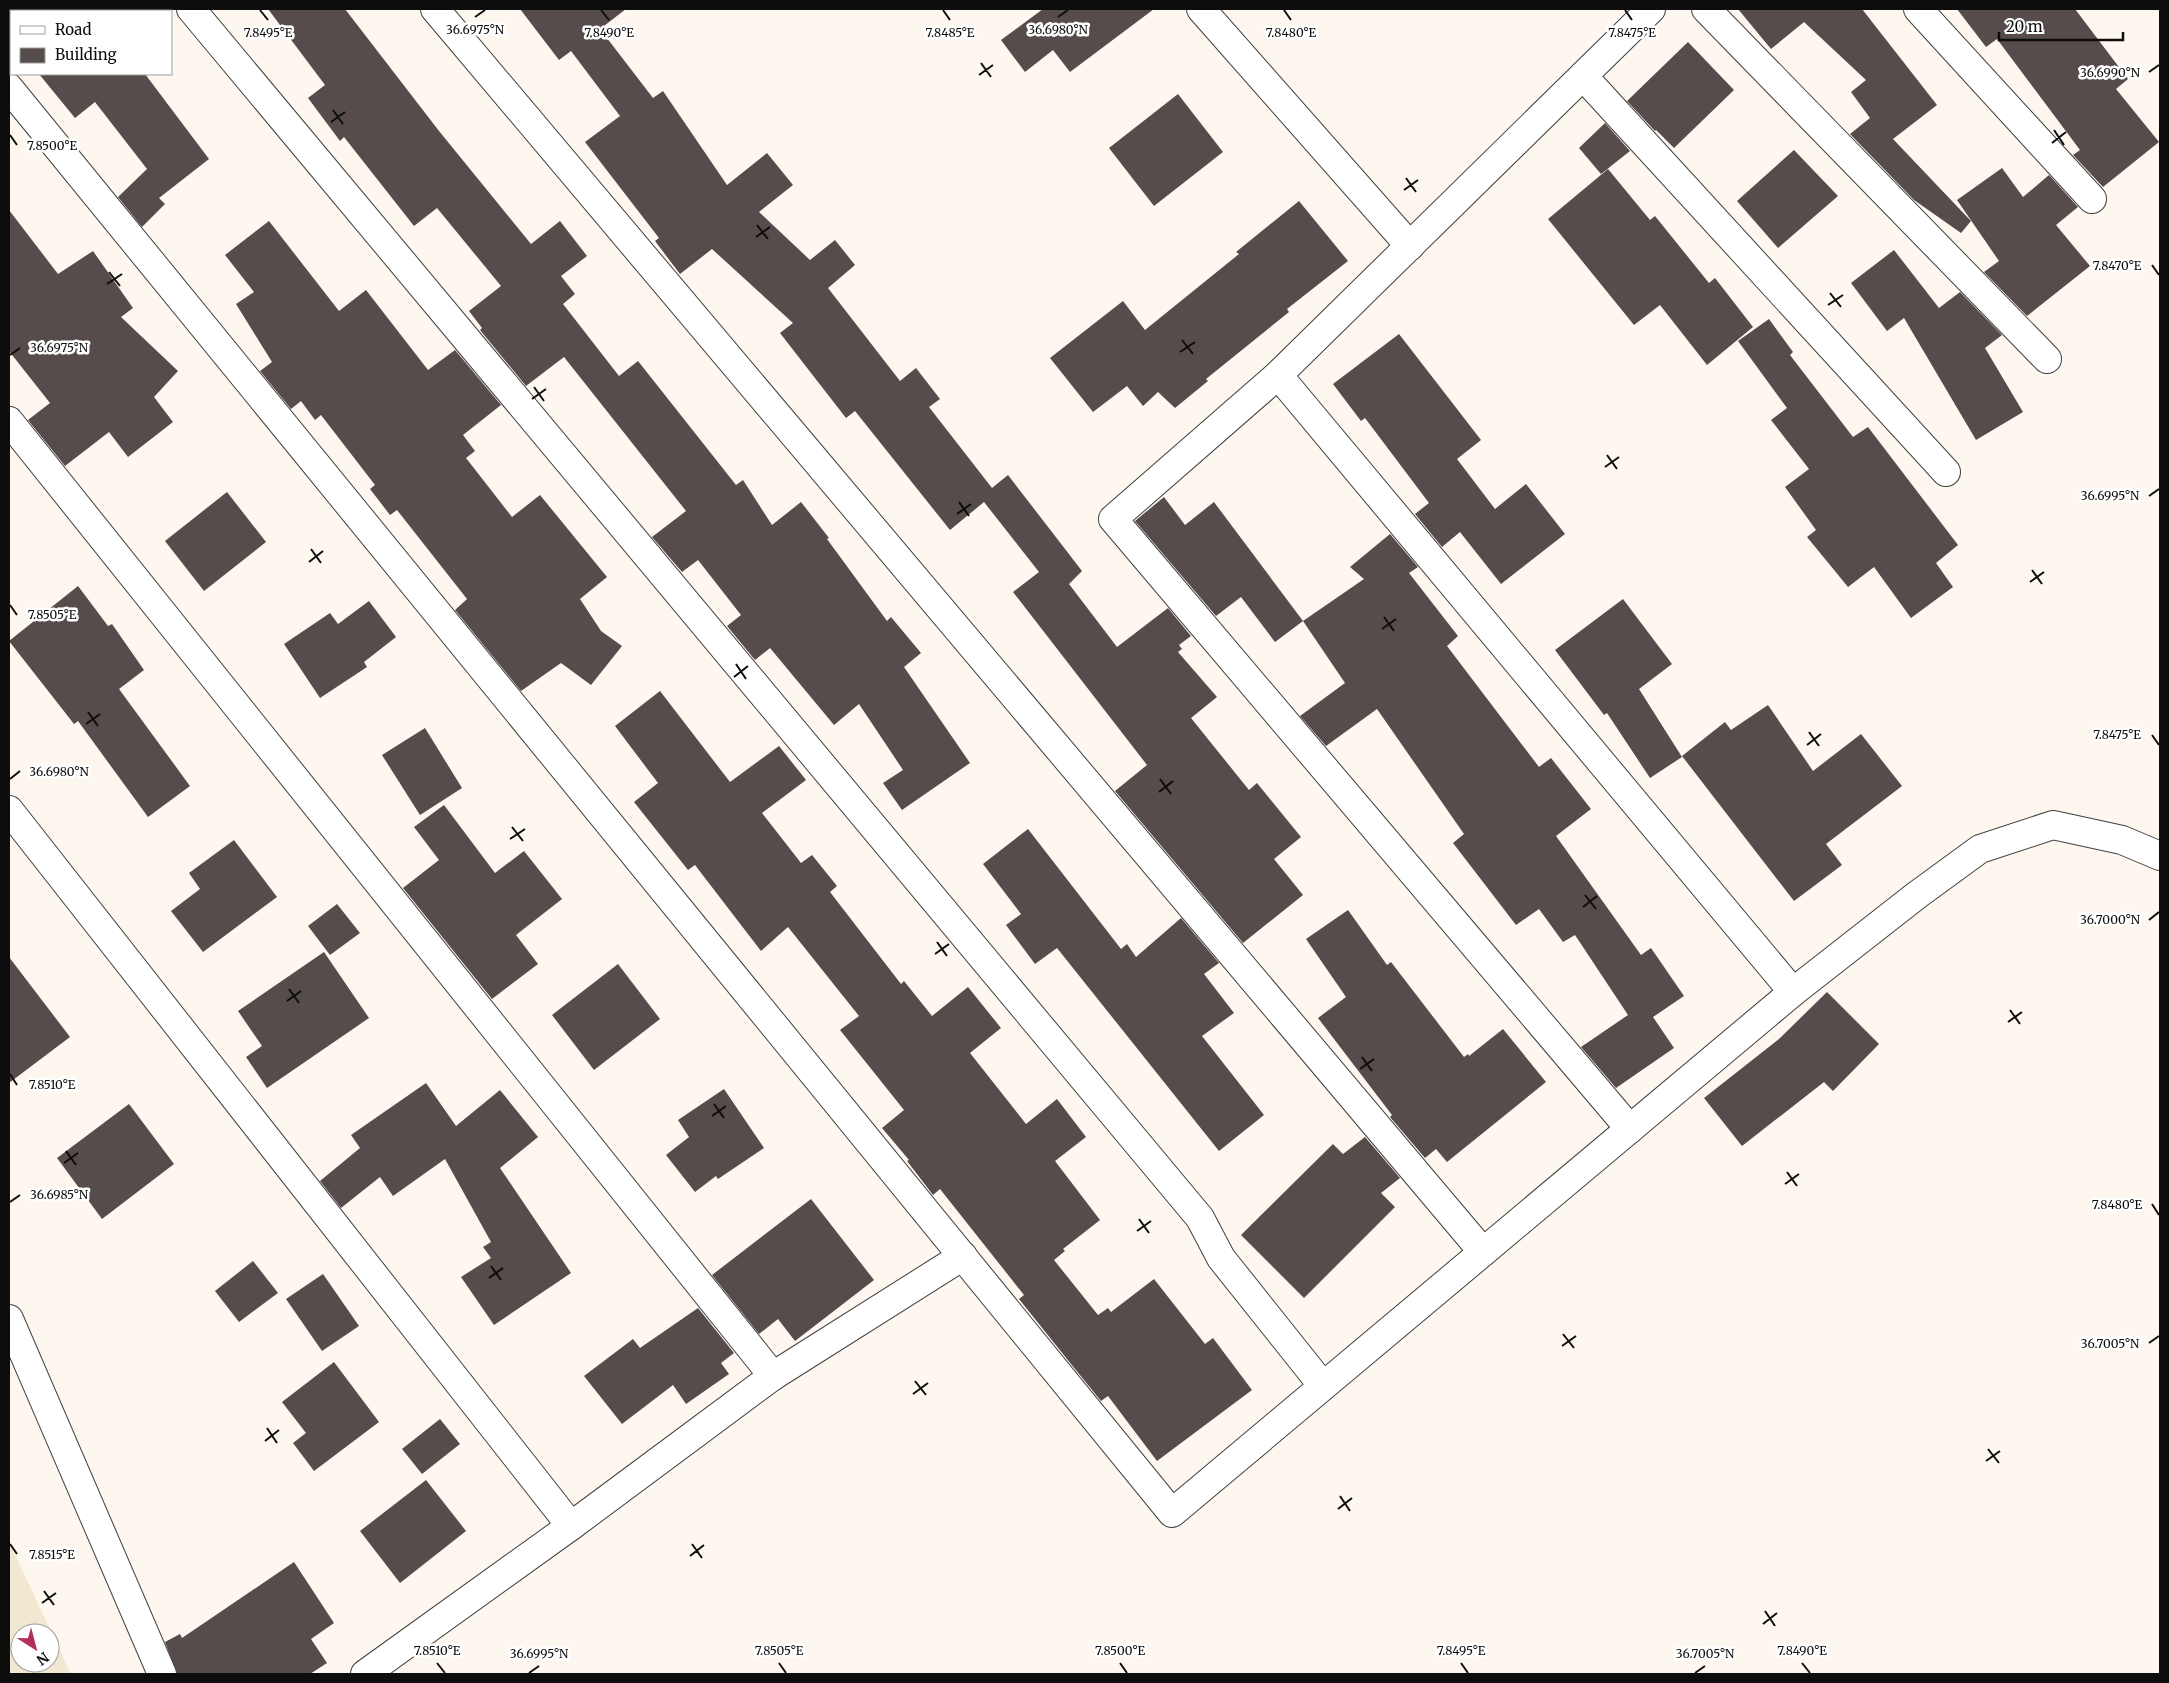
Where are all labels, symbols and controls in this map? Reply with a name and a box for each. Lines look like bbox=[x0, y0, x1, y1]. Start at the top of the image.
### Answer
legend bbox=[10, 10, 172, 75]
scale bar bbox=[1999, 10, 2123, 42]
text: 20 m bbox=[2006, 17, 2043, 36]
text: Road bbox=[55, 20, 91, 39]
text: 36.6975°N bbox=[446, 22, 505, 37]
text: 36.6980°N bbox=[1028, 22, 1089, 37]
text: 7.8495°E bbox=[244, 25, 293, 40]
text: 7.8490°E bbox=[584, 25, 634, 40]
text: 7.8485°E bbox=[926, 25, 975, 40]
text: 7.8480°E bbox=[1266, 25, 1317, 40]
text: 7.8475°E bbox=[1608, 25, 1656, 40]
text: Building bbox=[55, 45, 117, 64]
text: 36.6990°N bbox=[2080, 65, 2141, 80]
text: 7.8500°E bbox=[27, 138, 77, 153]
text: 7.8470°E bbox=[2093, 258, 2142, 273]
text: 36.6975°N bbox=[30, 340, 89, 355]
text: 36.6995°N bbox=[2081, 488, 2140, 503]
text: 7.8505°E bbox=[28, 607, 77, 622]
text: 7.8475°E bbox=[2093, 727, 2141, 742]
text: 36.6980°N bbox=[29, 764, 90, 779]
text: 36.7000°N bbox=[2080, 912, 2141, 927]
text: 7.8510°E bbox=[29, 1077, 76, 1092]
text: 36.6985°N bbox=[30, 1187, 89, 1202]
text: 7.8480°E bbox=[2092, 1197, 2143, 1212]
text: 36.7005°N bbox=[2081, 1336, 2140, 1351]
text: 7.8515°E bbox=[29, 1547, 75, 1562]
north arrow bbox=[10, 1623, 60, 1673]
text: 7.8510°E bbox=[414, 1643, 461, 1658]
text: 7.8505°E bbox=[755, 1643, 804, 1658]
text: 7.8500°E bbox=[1095, 1643, 1145, 1658]
text: 7.8495°E bbox=[1437, 1643, 1486, 1658]
text: 7.8490°E bbox=[1777, 1643, 1827, 1658]
text: 36.6995°N bbox=[510, 1646, 569, 1661]
text: 36.7005°N bbox=[1676, 1646, 1735, 1661]
text: N bbox=[33, 1648, 52, 1669]

